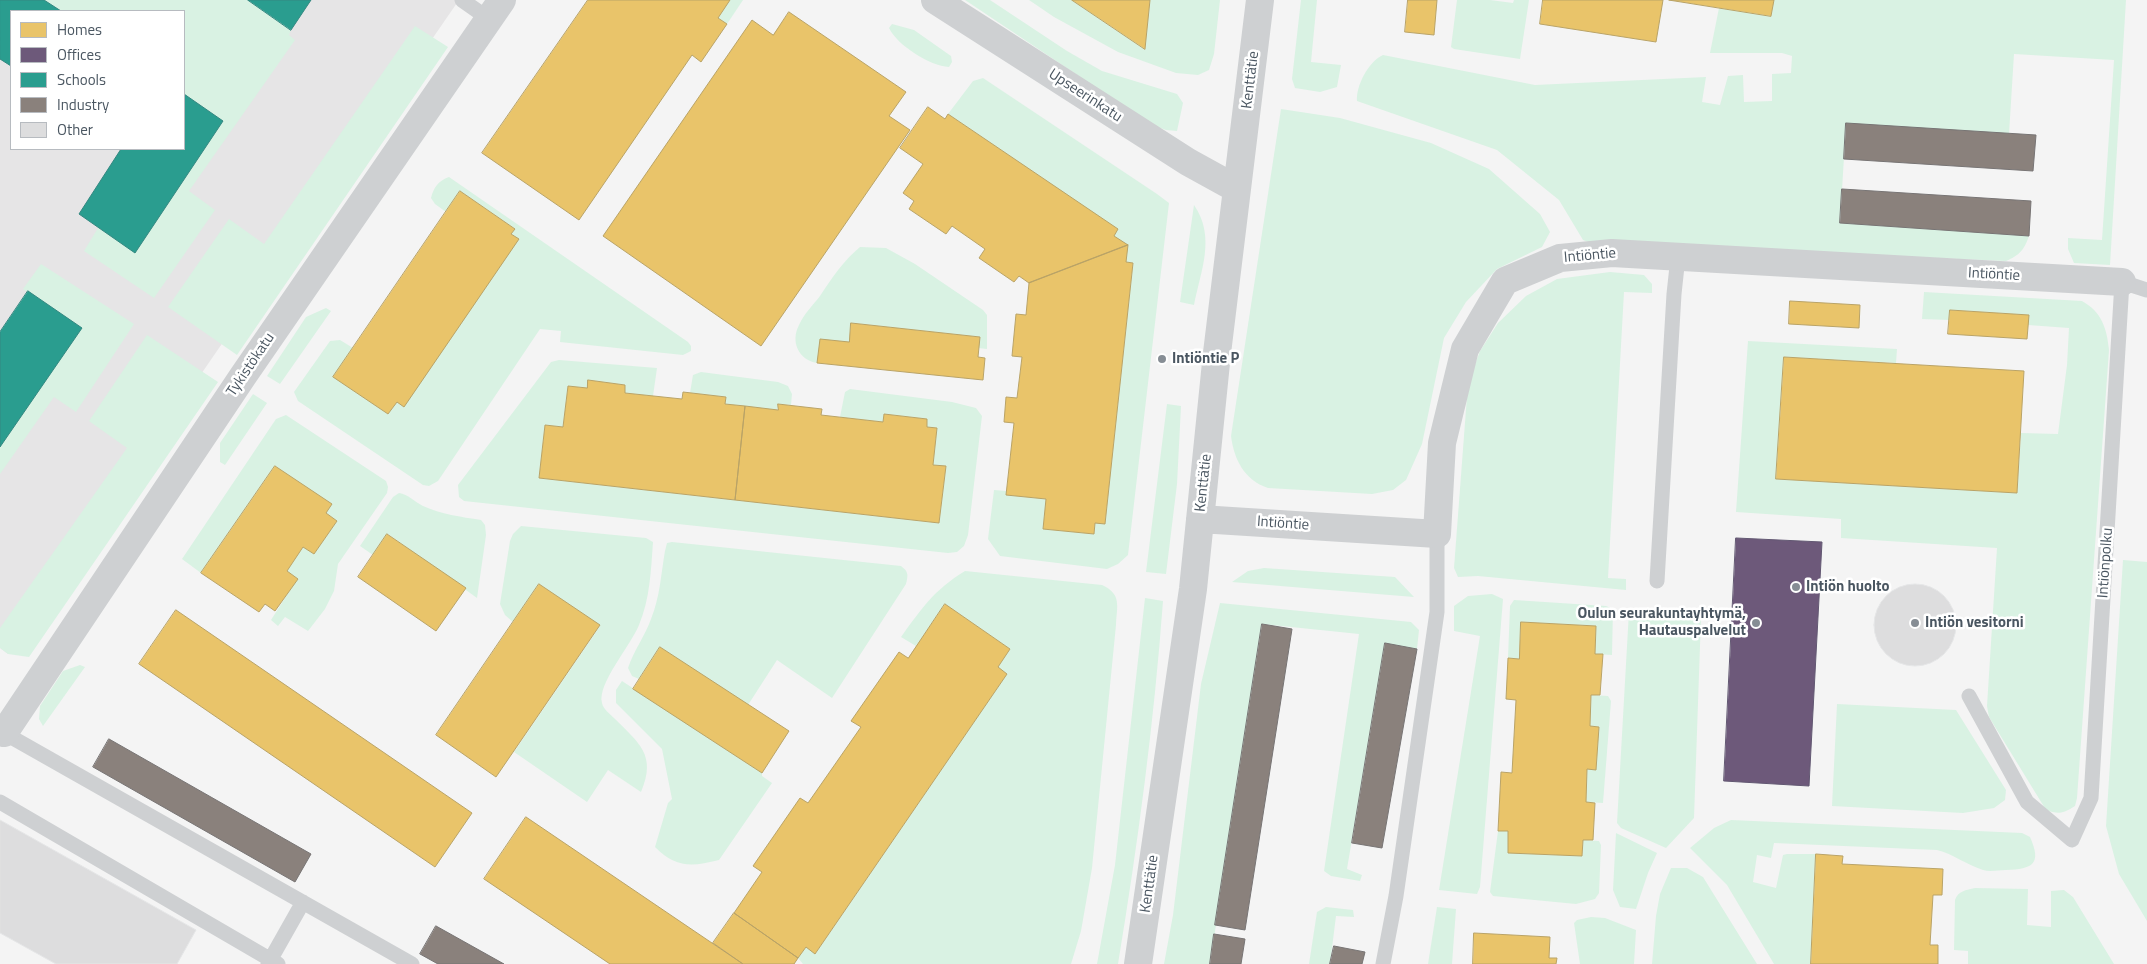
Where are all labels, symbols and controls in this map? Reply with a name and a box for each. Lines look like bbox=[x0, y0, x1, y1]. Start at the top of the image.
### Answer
legend bbox=[10, 10, 185, 150]
text: Homes bbox=[57, 18, 102, 41]
text: Offices bbox=[57, 43, 101, 66]
street label: Kenttätie bbox=[1239, 50, 1263, 110]
street label: Upseerinkatu bbox=[1045, 66, 1125, 126]
text: Schools bbox=[57, 68, 106, 91]
text: Industry bbox=[57, 93, 109, 116]
text: Other bbox=[57, 118, 93, 141]
street label: Intiöntie bbox=[1563, 245, 1617, 267]
street label: Intiöntie bbox=[1967, 265, 2021, 285]
street label: Tykistökatu bbox=[223, 330, 279, 400]
place label: Intiöntie P bbox=[1172, 350, 1239, 368]
marker: Intiöntie P bbox=[1156, 353, 1168, 365]
street label: Kenttätie bbox=[1192, 453, 1216, 513]
street label: Intiöntie bbox=[1256, 513, 1310, 535]
street label: Intiönpolku bbox=[2095, 527, 2117, 599]
place label: Intiön huolto bbox=[1806, 578, 1890, 596]
marker: Intiön huolto bbox=[1790, 581, 1802, 593]
place label: Oulun seurakuntayhtymä, Hautauspalvelut bbox=[1577, 605, 1746, 640]
place label: Intiön vesitorni bbox=[1925, 614, 2024, 632]
marker: Oulun seurakuntayhtymä, Hautauspalvelut bbox=[1750, 617, 1762, 629]
marker: Intiön vesitorni bbox=[1909, 617, 1921, 629]
street label: Kenttätie bbox=[1137, 854, 1163, 914]

